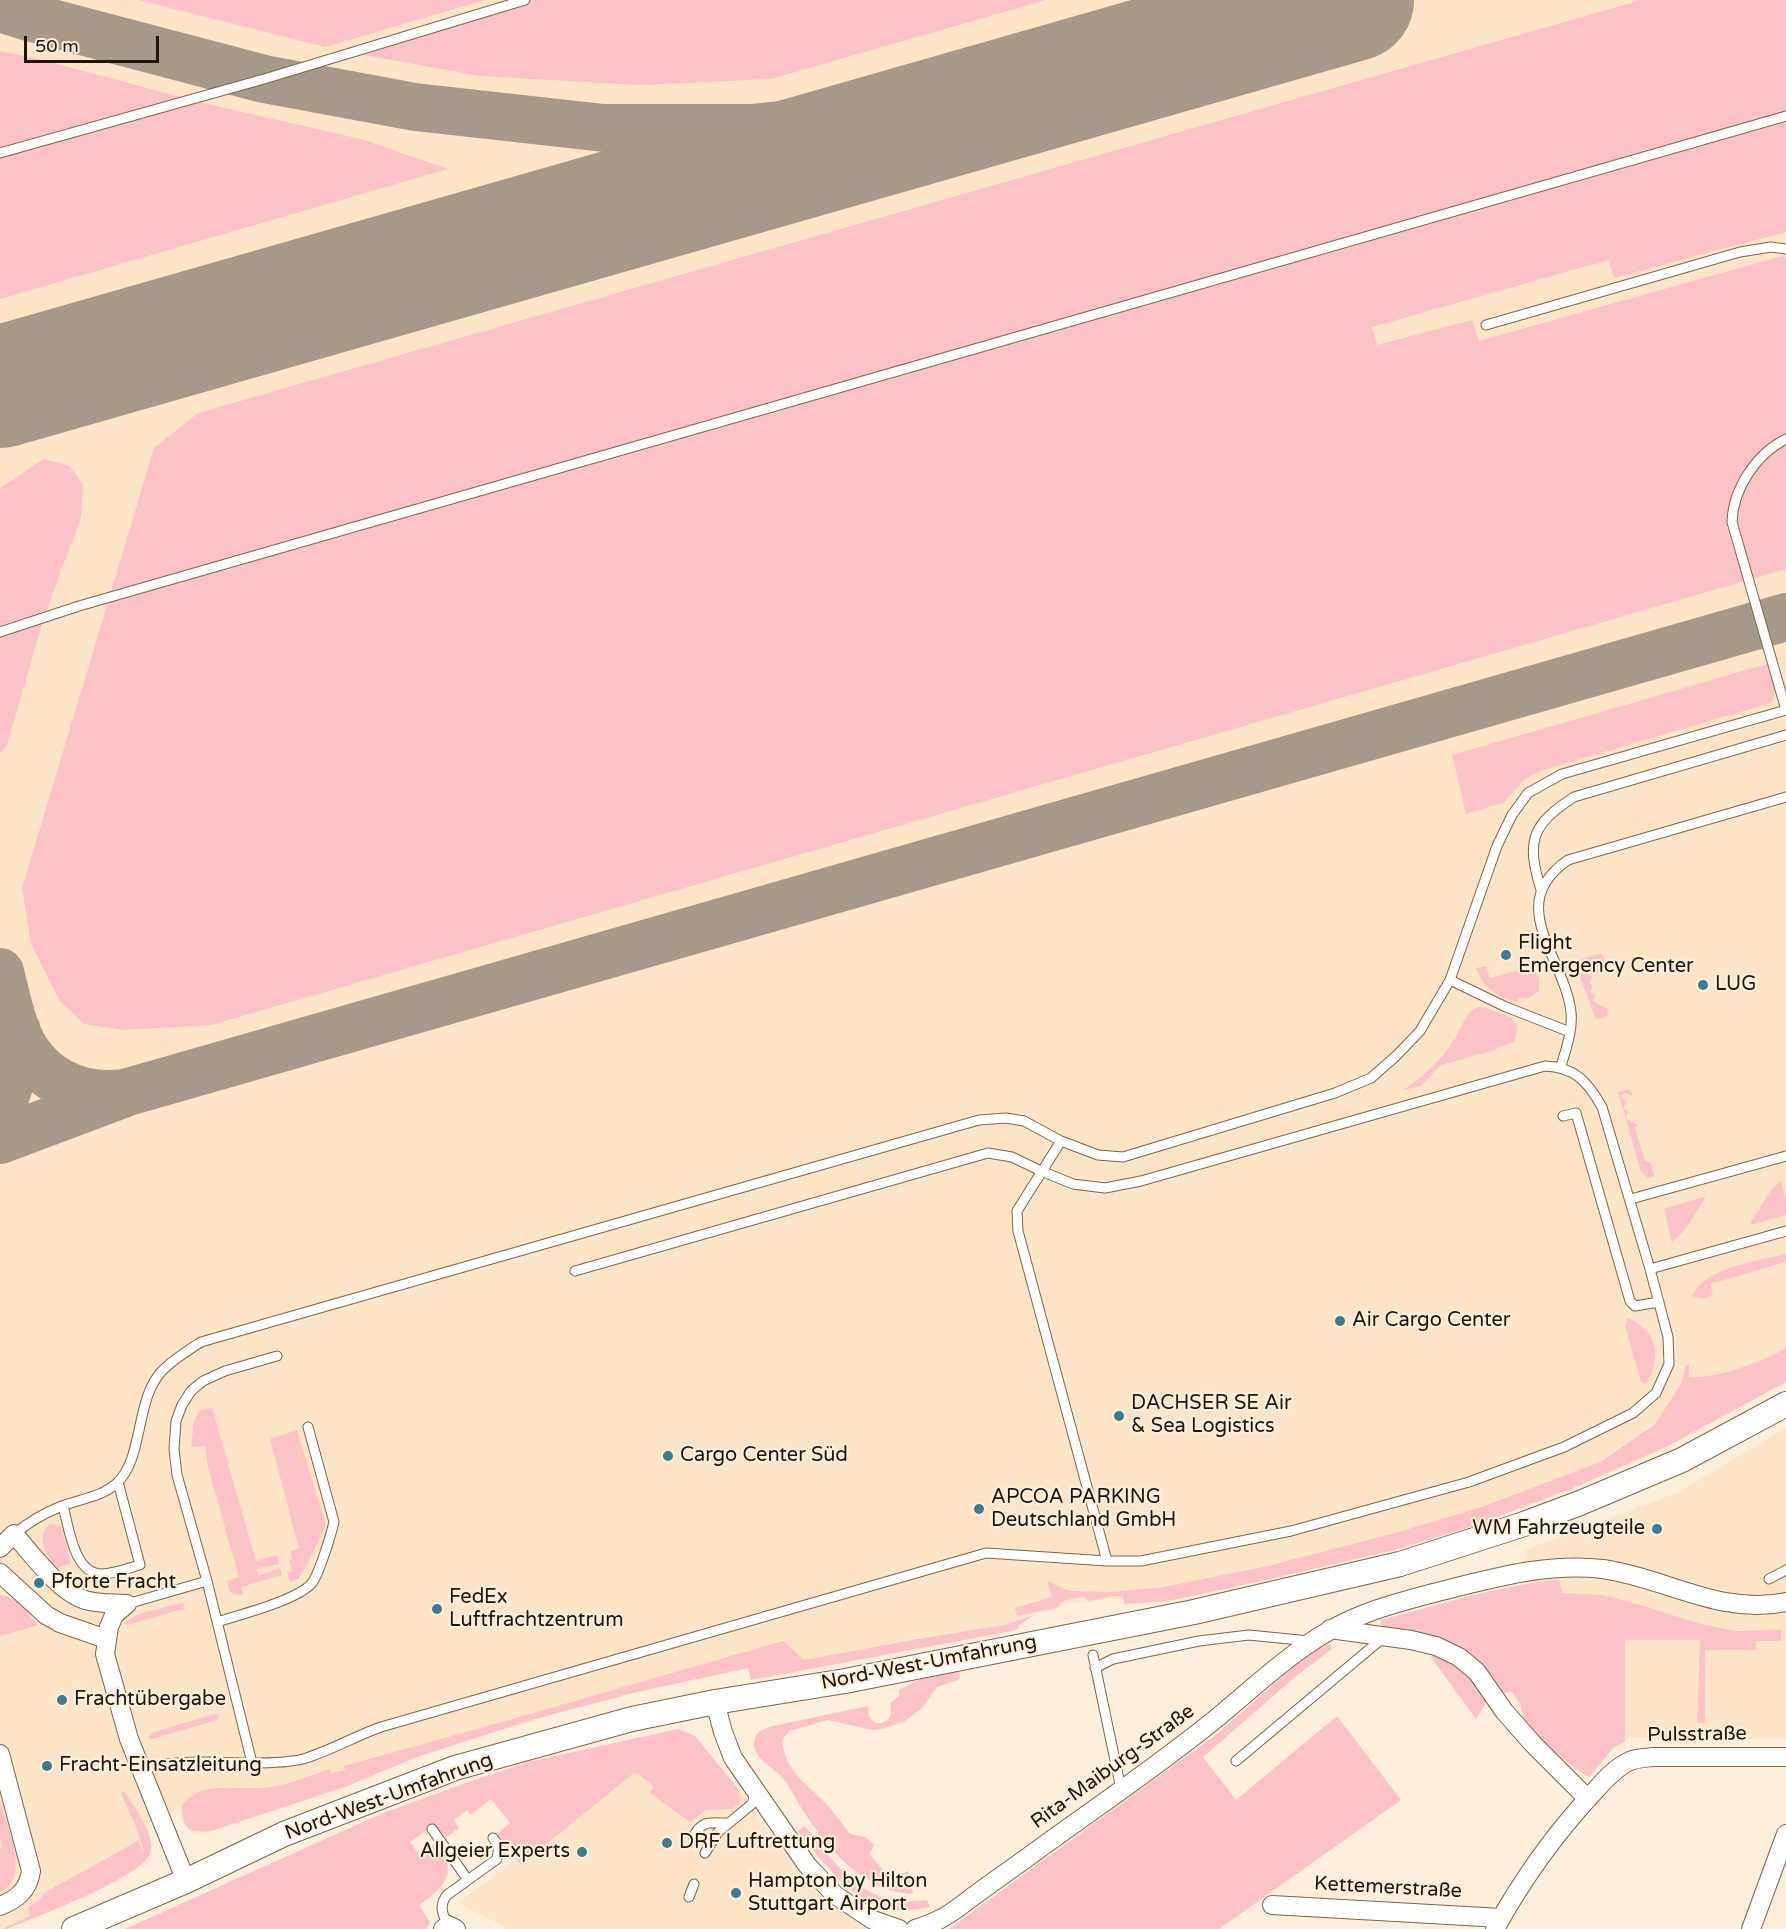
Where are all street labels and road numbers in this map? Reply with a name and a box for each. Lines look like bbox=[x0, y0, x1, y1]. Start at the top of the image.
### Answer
street label: Nord-West-Umfahrung bbox=[819, 1630, 1039, 1696]
street label: Rita-Maiburg-Straße bbox=[1027, 1700, 1199, 1834]
street label: Pulsstraße bbox=[1647, 1722, 1747, 1748]
street label: Nord-West-Umfahrung bbox=[282, 1748, 496, 1846]
street label: Kettemerstraße bbox=[1313, 1872, 1463, 1904]

